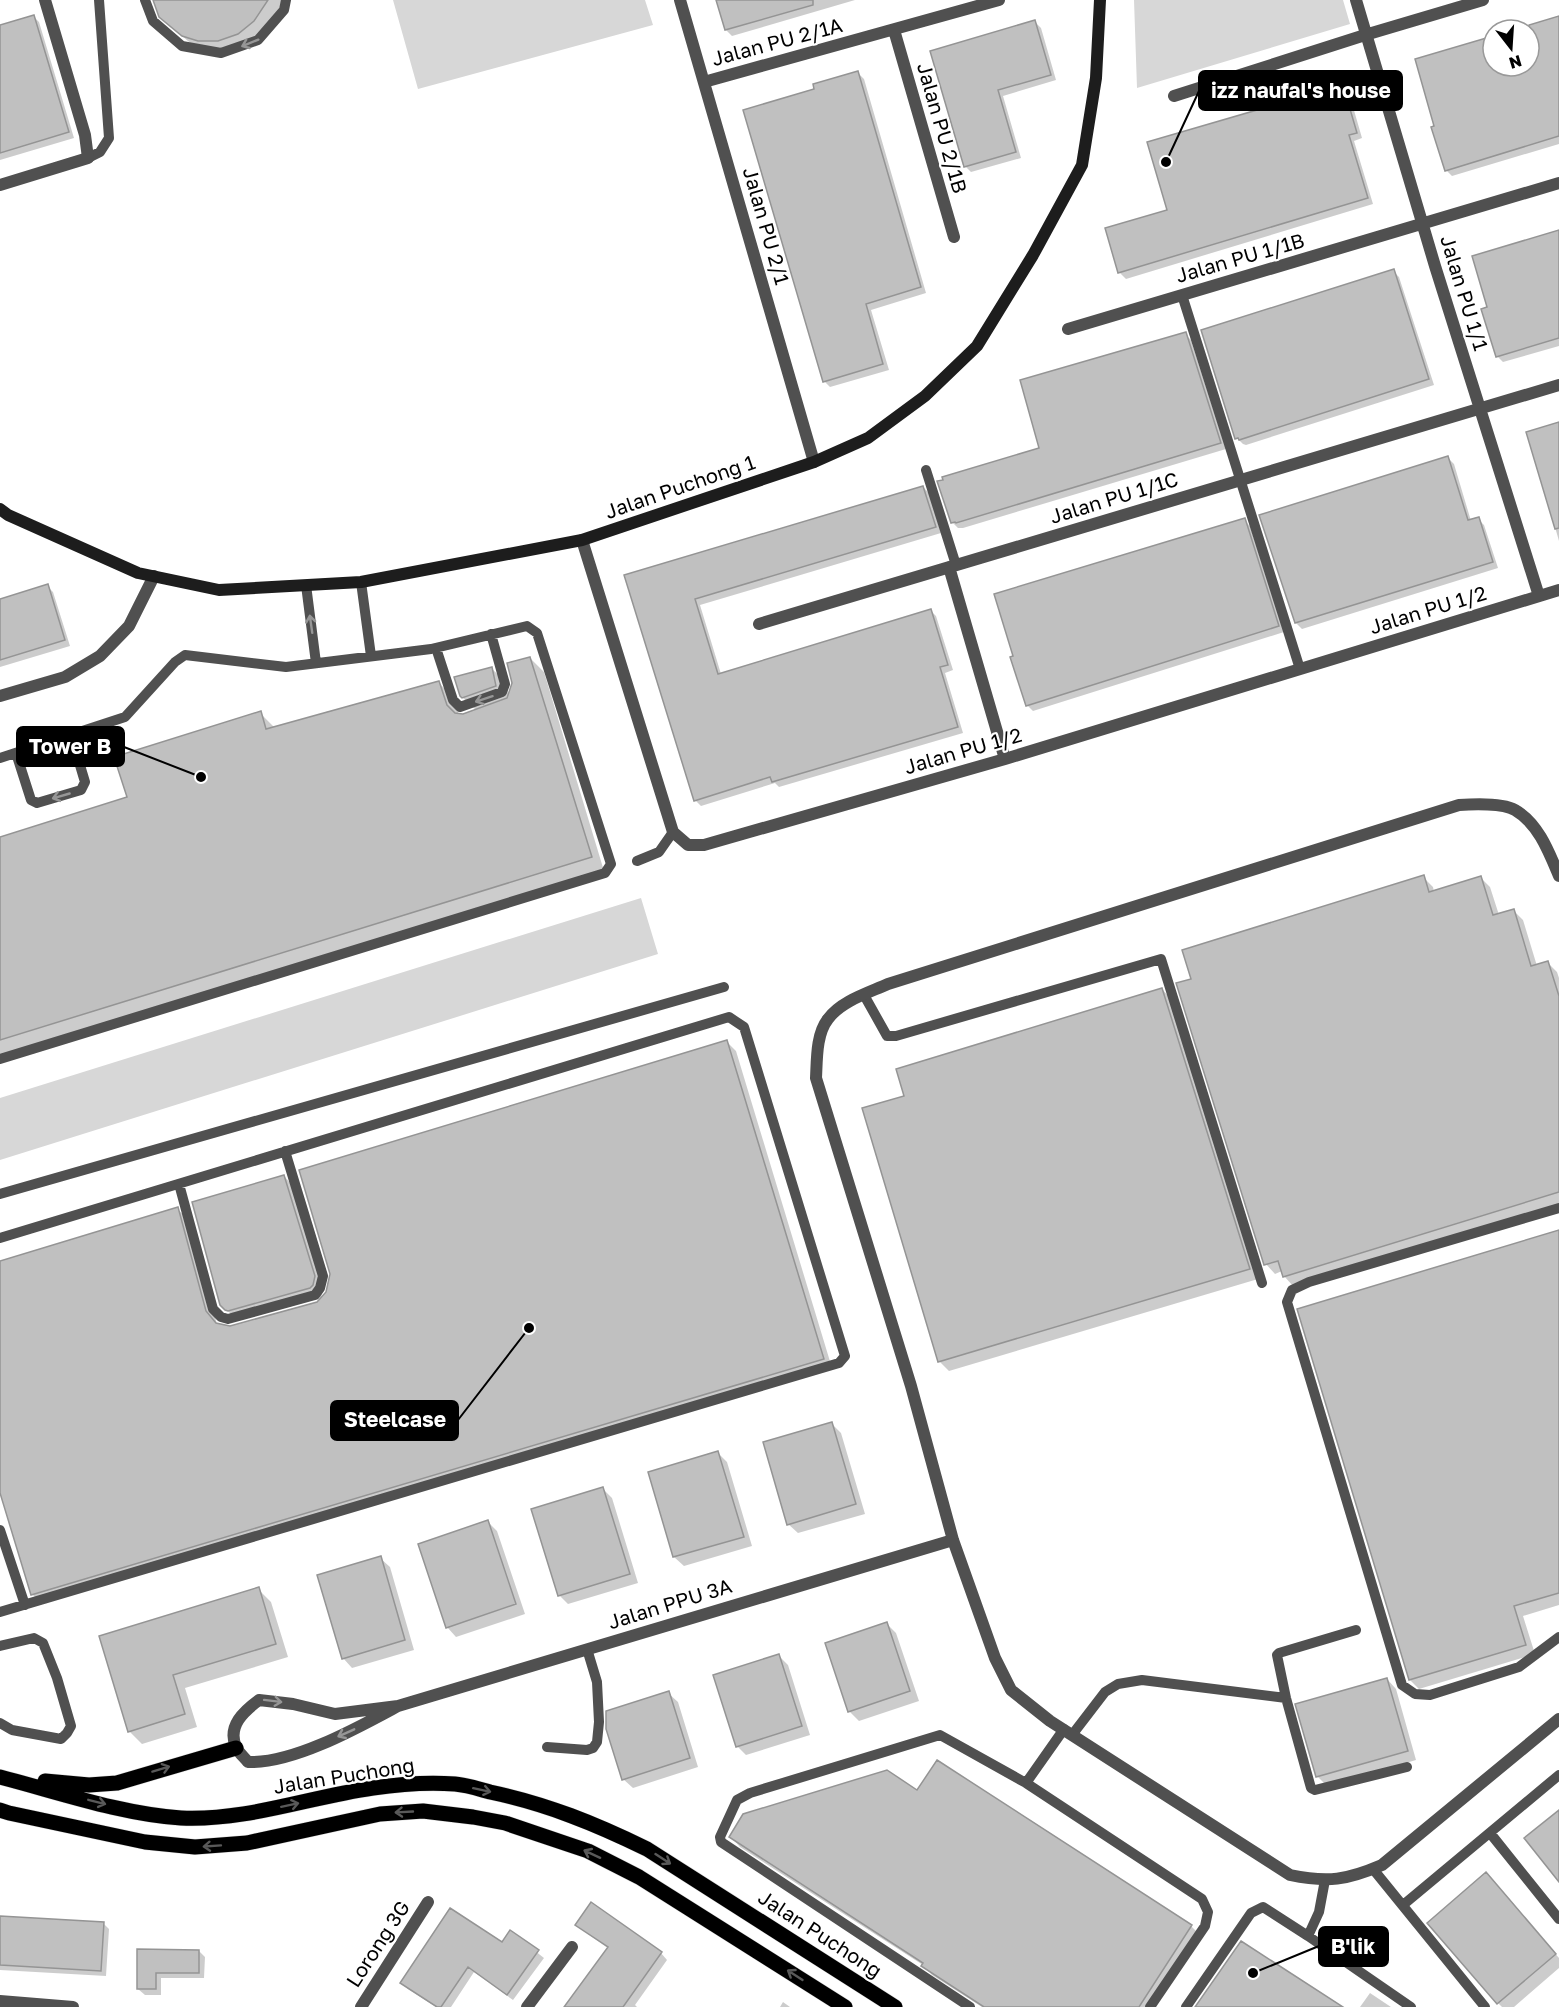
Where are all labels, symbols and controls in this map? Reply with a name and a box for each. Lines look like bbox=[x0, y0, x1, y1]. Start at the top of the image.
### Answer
street label: Jalan PU 2/1A bbox=[709, 12, 845, 70]
north arrow bbox=[1481, 18, 1541, 78]
one-way arrow bbox=[241, 38, 259, 49]
text: N bbox=[1507, 51, 1524, 74]
street label: Jalan PU 2/1B bbox=[913, 60, 973, 196]
callout: izz naufal's house bbox=[1199, 71, 1402, 110]
text: izz naufal's house bbox=[1211, 77, 1391, 103]
street label: Jalan PU 2/1 bbox=[739, 164, 795, 287]
street label: Jalan PU 1/1B bbox=[1173, 227, 1307, 287]
street label: Jalan PU 1/1 bbox=[1436, 232, 1494, 353]
street label: Jalan Puchong 1 bbox=[601, 449, 758, 523]
street label: Jalan PU 1/1C bbox=[1047, 466, 1181, 528]
street label: Jalan PU 1/2 bbox=[1366, 580, 1489, 638]
one-way arrow bbox=[306, 615, 317, 635]
one-way arrow bbox=[475, 694, 494, 705]
street label: Jalan PU 1/2 bbox=[901, 722, 1024, 778]
callout: Tower B bbox=[17, 727, 124, 766]
text: Tower B bbox=[29, 733, 111, 759]
one-way arrow bbox=[52, 791, 71, 802]
callout: Steelcase bbox=[331, 1401, 458, 1440]
text: Steelcase bbox=[344, 1406, 446, 1432]
street label: Jalan PPU 3A bbox=[605, 1573, 735, 1633]
one-way arrow bbox=[262, 1696, 282, 1707]
one-way arrow bbox=[338, 1727, 356, 1739]
street label: Jalan Puchong bbox=[272, 1752, 416, 1798]
one-way arrow bbox=[151, 1763, 170, 1774]
one-way arrow bbox=[472, 1785, 491, 1796]
one-way arrow bbox=[87, 1797, 106, 1809]
one-way arrow bbox=[279, 1799, 299, 1810]
one-way arrow bbox=[394, 1807, 414, 1818]
one-way arrow bbox=[203, 1841, 222, 1852]
one-way arrow bbox=[584, 1847, 602, 1859]
one-way arrow bbox=[654, 1854, 671, 1866]
street label: Jalan Puchong bbox=[754, 1884, 887, 1982]
street label: Lorong 3G bbox=[340, 1896, 414, 1991]
callout: B'lik bbox=[1319, 1927, 1388, 1966]
text: B'lik bbox=[1331, 1933, 1375, 1959]
one-way arrow bbox=[787, 1969, 804, 1982]

